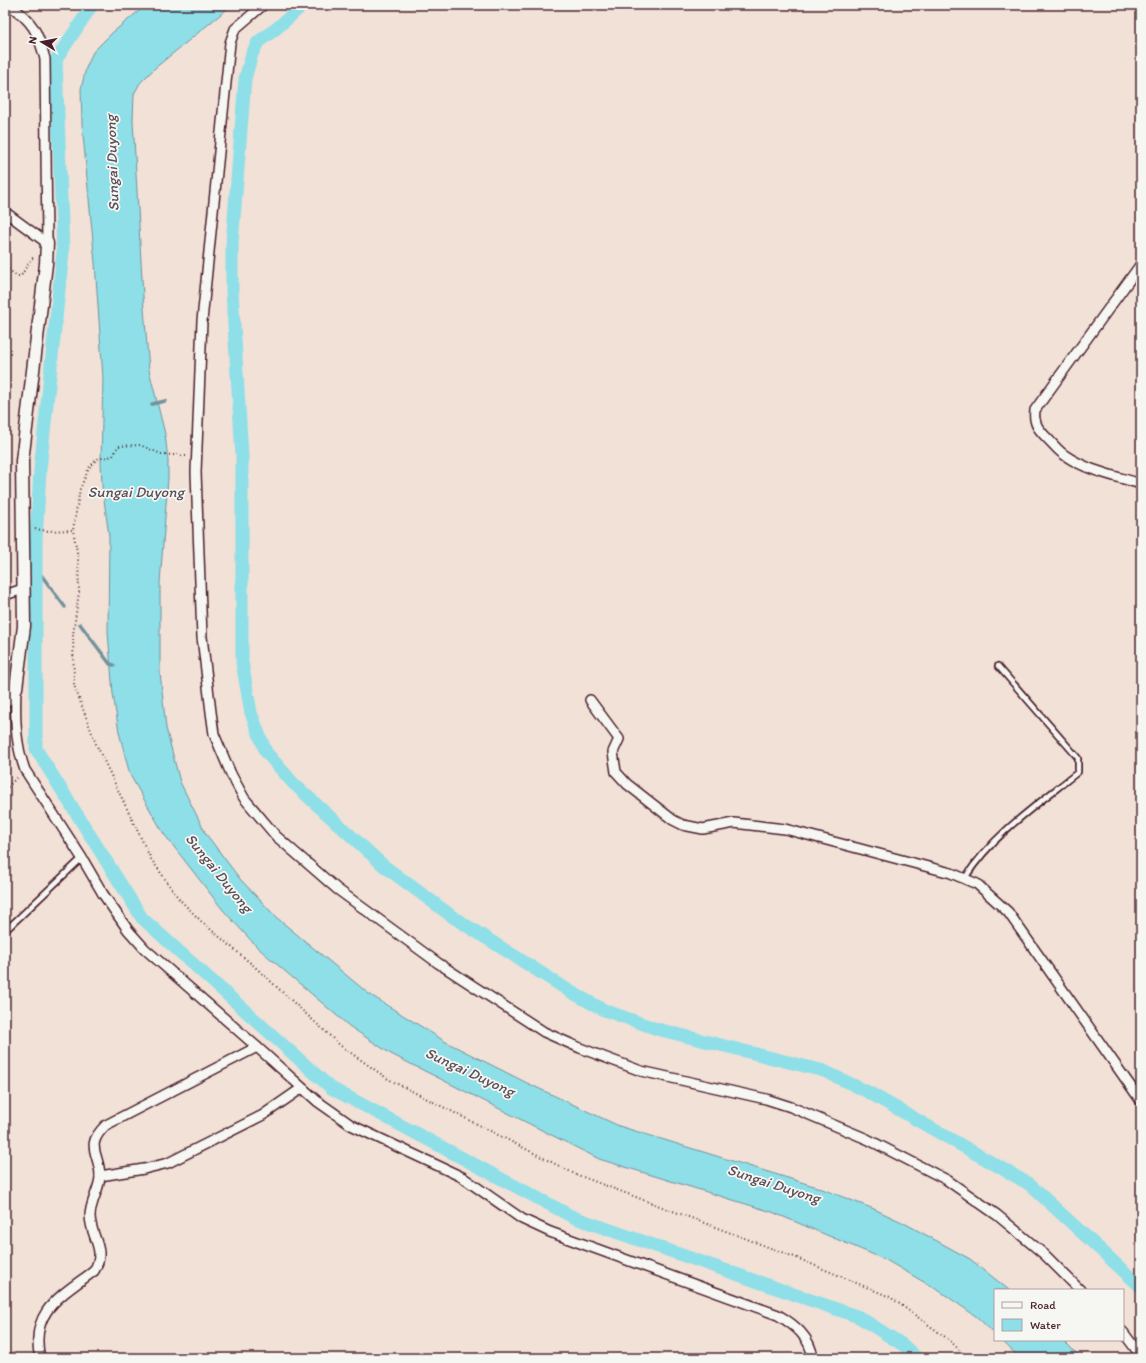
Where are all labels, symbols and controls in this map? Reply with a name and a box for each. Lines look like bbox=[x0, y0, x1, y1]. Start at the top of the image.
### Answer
north arrow bbox=[22, 22, 62, 62]
text: N bbox=[26, 36, 40, 45]
water label: Sungai Duyong bbox=[101, 112, 123, 211]
water label: Sungai Duyong bbox=[88, 483, 187, 501]
water label: Sungai Duyong bbox=[182, 830, 258, 918]
water label: Sungai Duyong bbox=[423, 1043, 520, 1102]
water label: Sungai Duyong bbox=[725, 1161, 825, 1208]
legend bbox=[994, 1289, 1124, 1341]
text: Road bbox=[1030, 1298, 1056, 1312]
text: Water bbox=[1030, 1318, 1061, 1332]

